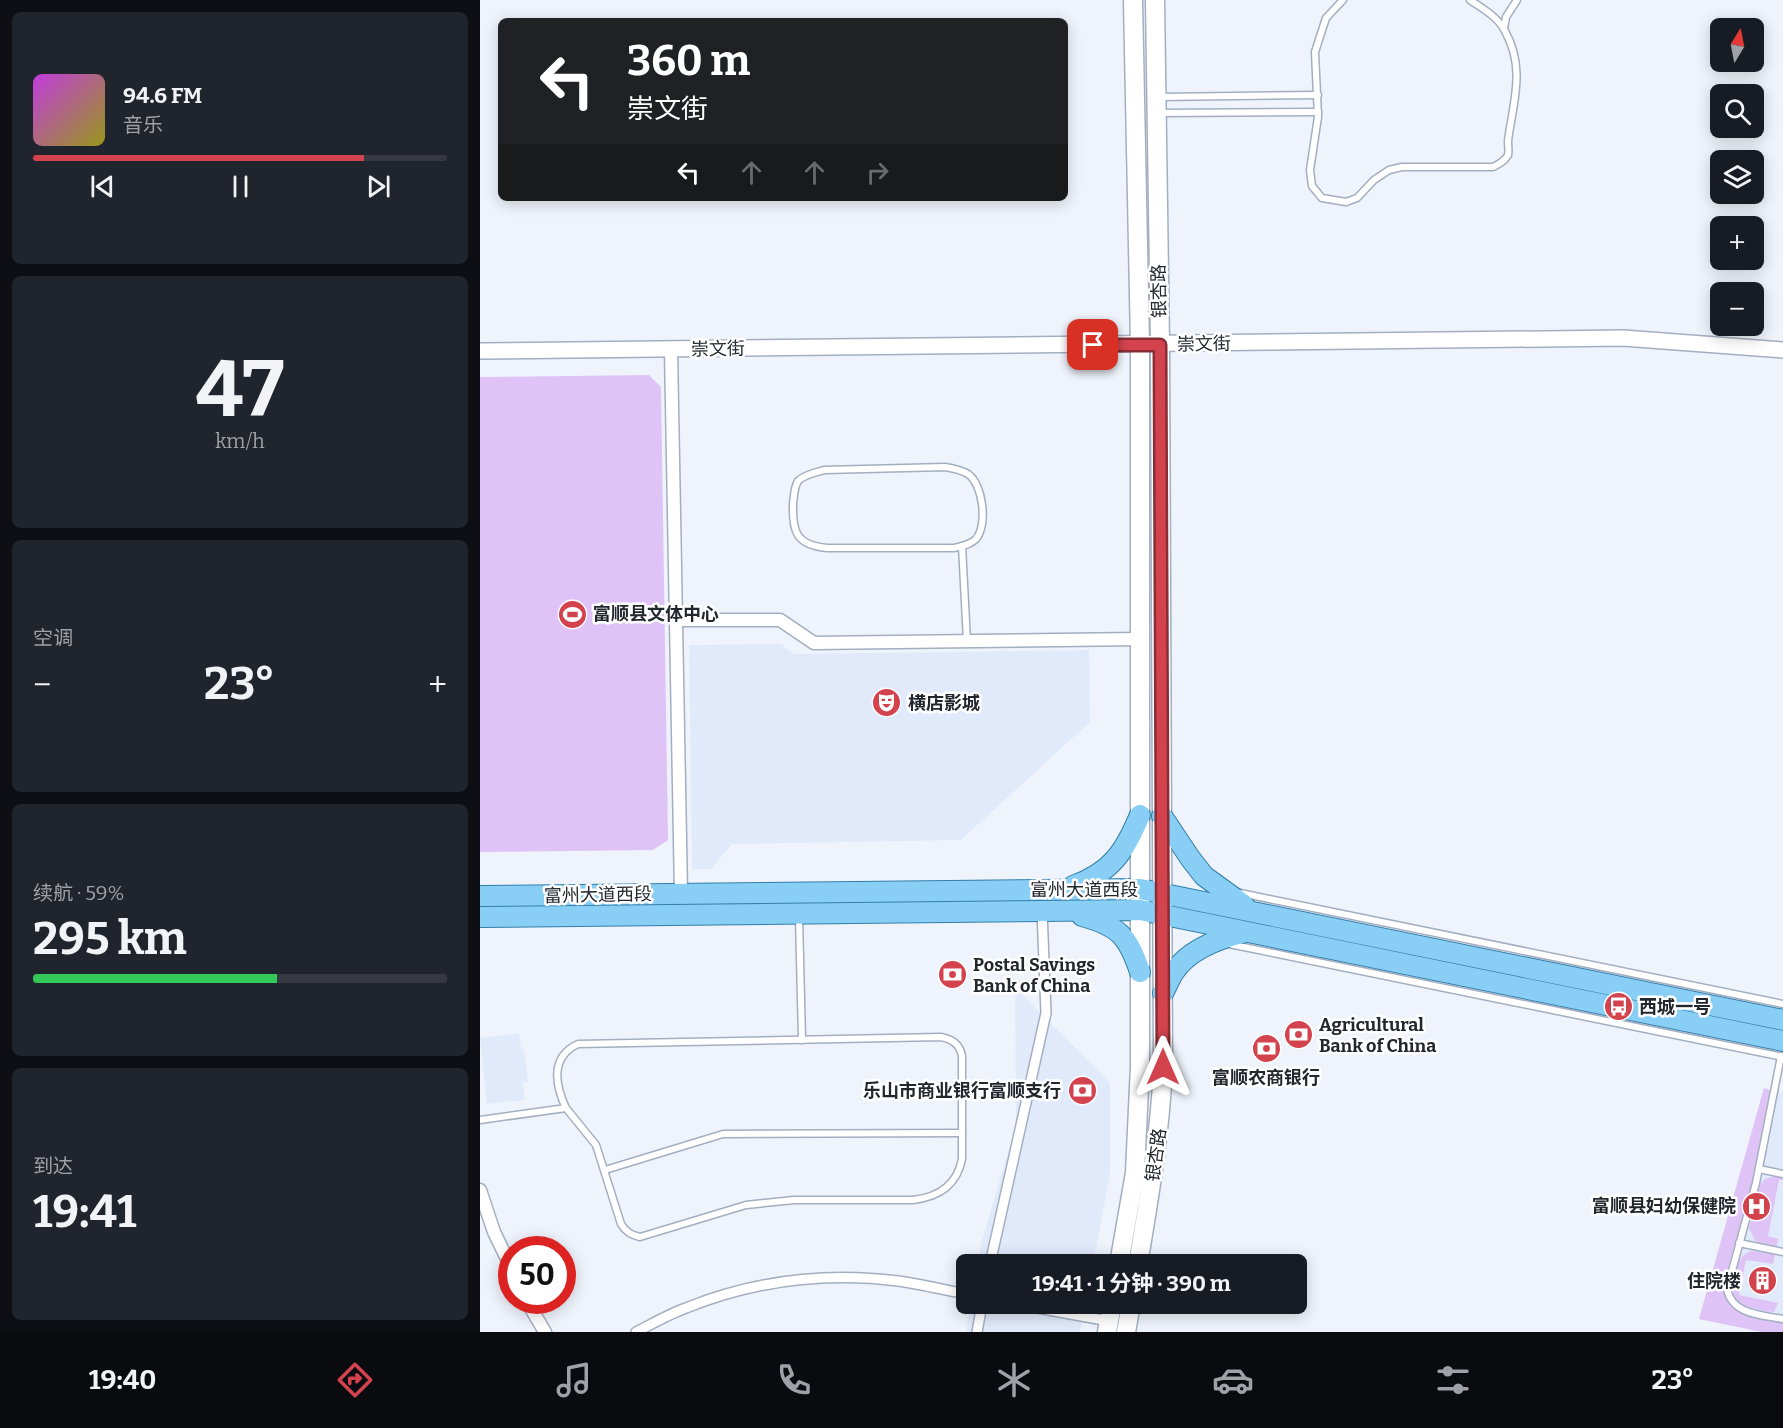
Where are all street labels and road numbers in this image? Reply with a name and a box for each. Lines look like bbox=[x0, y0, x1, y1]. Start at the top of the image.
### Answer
street label: 银杏路 bbox=[1148, 264, 1170, 318]
street label: 崇文街 bbox=[1177, 333, 1231, 355]
street label: 崇文街 bbox=[691, 338, 745, 360]
street label: 富州大道西段 bbox=[1030, 879, 1138, 901]
street label: 富州大道西段 bbox=[544, 883, 652, 907]
street label: 银杏路 bbox=[1141, 1127, 1171, 1183]

